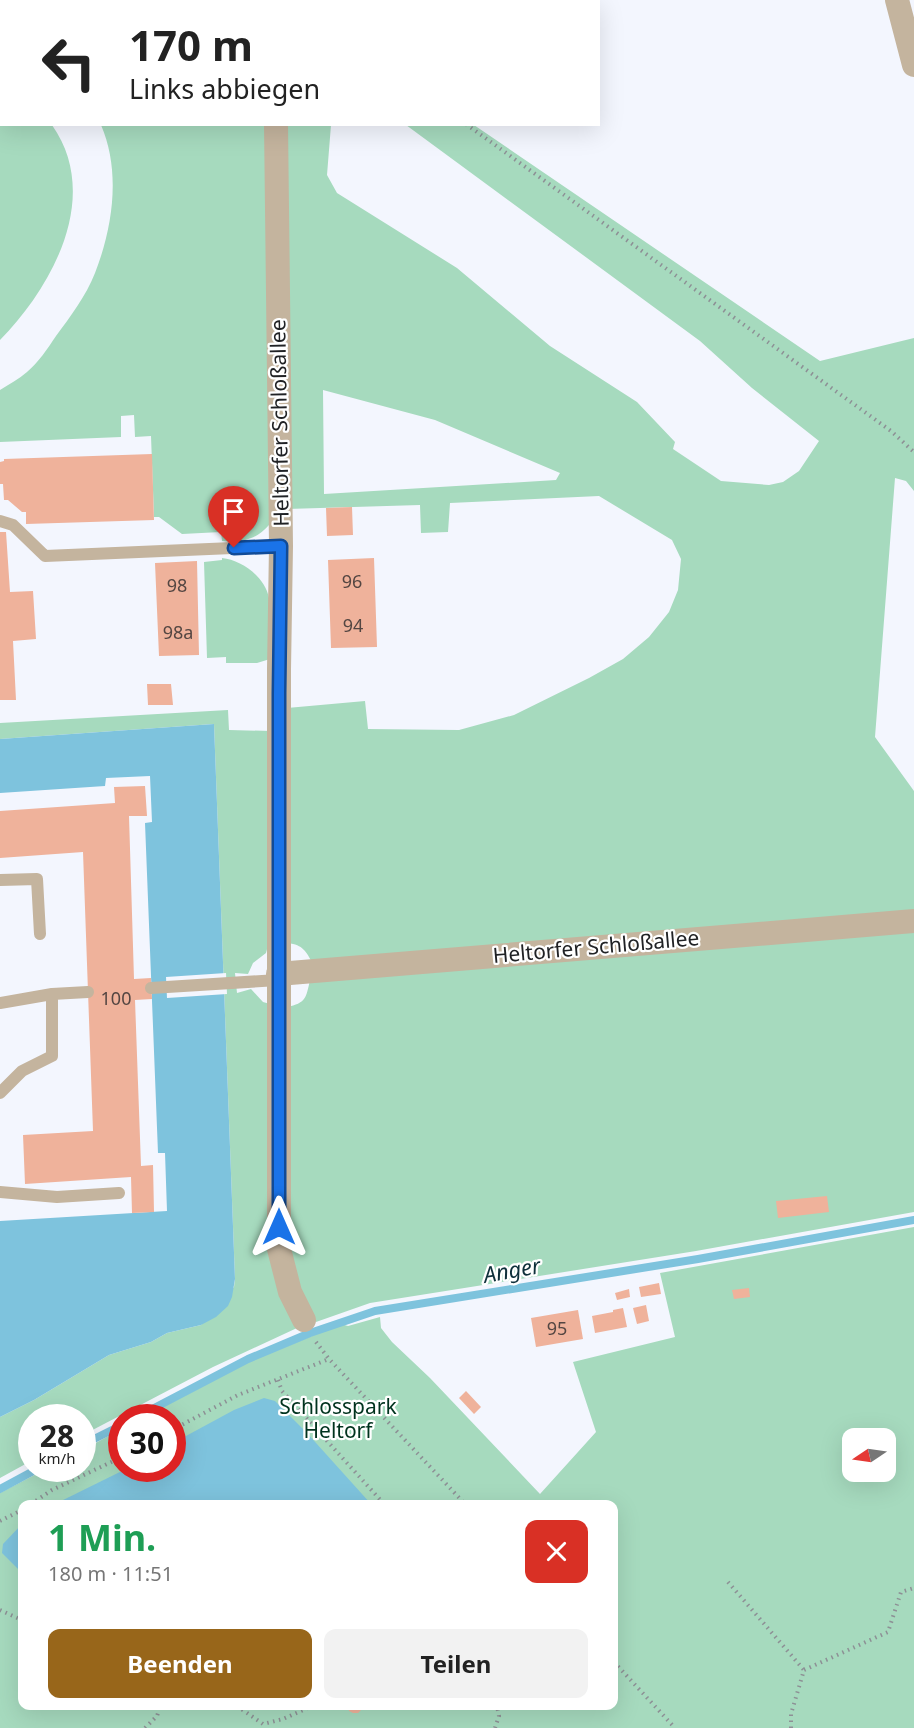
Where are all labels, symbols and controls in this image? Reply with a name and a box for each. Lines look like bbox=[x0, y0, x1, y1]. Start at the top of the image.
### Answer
text: 170 m bbox=[129, 16, 253, 73]
icon: left bbox=[30, 24, 108, 102]
text: Links abbiegen bbox=[129, 70, 320, 107]
street label: Heltorfer Schloßallee bbox=[263, 319, 295, 527]
pin bbox=[208, 486, 259, 548]
icon: arrive bbox=[217, 495, 250, 528]
house number: 96 bbox=[342, 569, 362, 593]
house number: 98 bbox=[167, 573, 187, 597]
house number: 94 bbox=[343, 613, 363, 637]
house number: 98a bbox=[163, 620, 193, 644]
street label: Heltorfer Schloßallee bbox=[491, 923, 700, 969]
house number: 100 bbox=[101, 986, 131, 1010]
position arrow bbox=[247, 1195, 311, 1259]
water label: Anger bbox=[479, 1249, 544, 1289]
house number: 95 bbox=[547, 1316, 567, 1340]
park label: Schlosspark Heltorf bbox=[279, 1392, 397, 1444]
speed limit sign: 30 bbox=[108, 1404, 186, 1482]
text: 28 bbox=[40, 1415, 74, 1456]
north arrow bbox=[842, 1428, 896, 1482]
map controls bbox=[842, 1428, 896, 1482]
text: km/h bbox=[39, 1448, 75, 1468]
text: 1 Min. bbox=[48, 1513, 156, 1562]
button: close bbox=[525, 1520, 588, 1583]
text: 180 m · 11:51 bbox=[48, 1560, 173, 1587]
button: Beenden bbox=[48, 1629, 312, 1698]
button: Teilen bbox=[324, 1629, 588, 1698]

